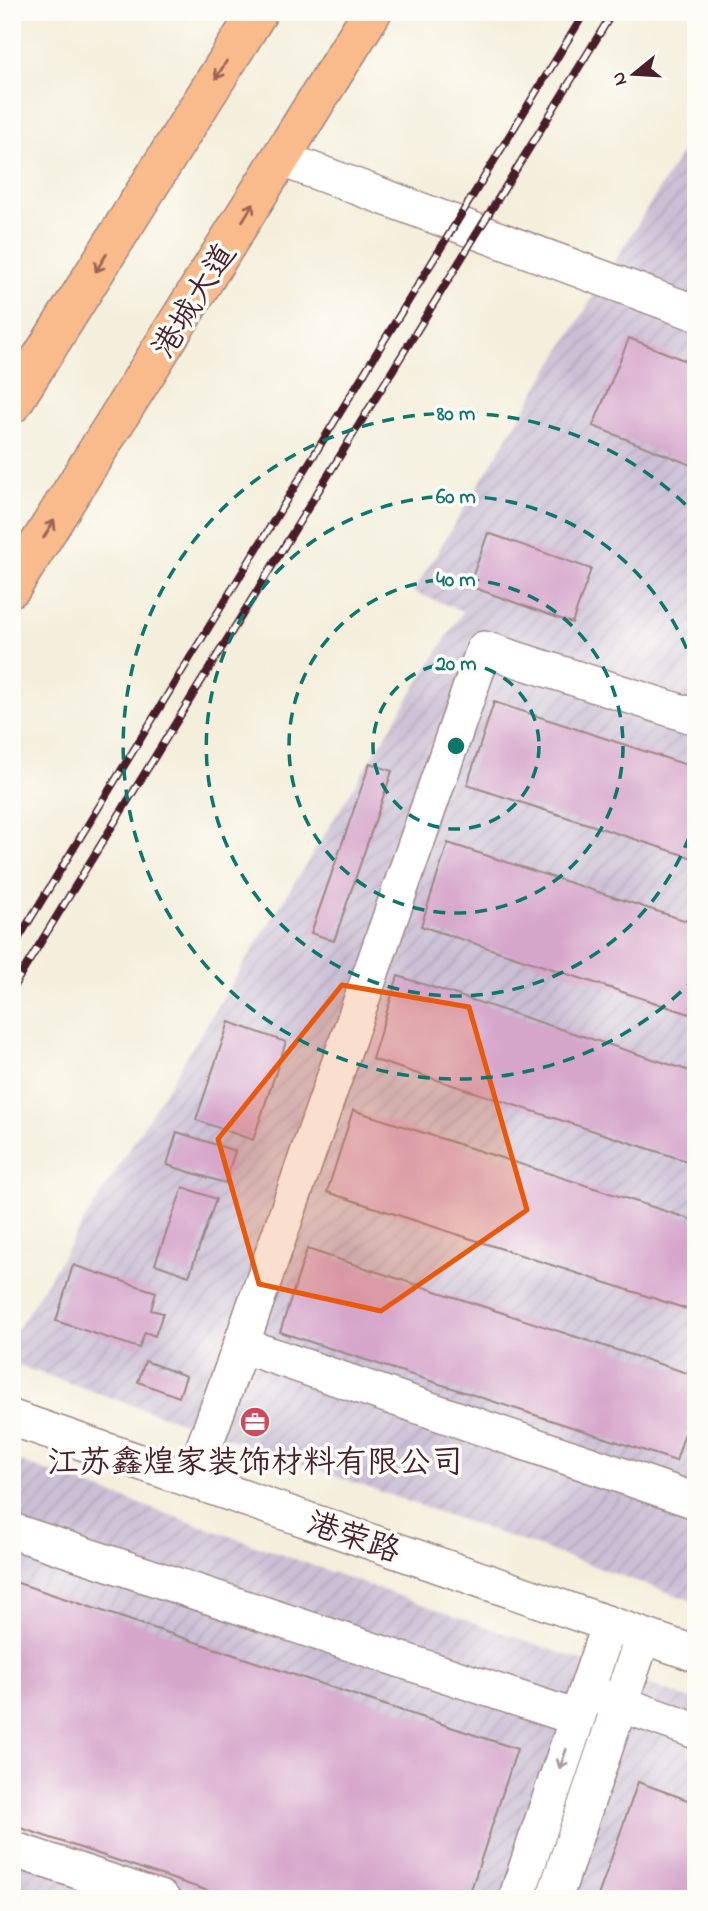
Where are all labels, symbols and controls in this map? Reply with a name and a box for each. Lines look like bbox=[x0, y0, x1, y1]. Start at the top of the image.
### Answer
north arrow bbox=[600, 38, 670, 108]
one-way arrow bbox=[214, 60, 229, 79]
text: N bbox=[605, 68, 635, 89]
one-way arrow bbox=[241, 203, 256, 222]
street label: 港城大道 bbox=[142, 235, 250, 369]
one-way arrow bbox=[93, 253, 108, 272]
text: 80 m bbox=[436, 400, 475, 430]
text: 60 m bbox=[436, 483, 476, 513]
one-way arrow bbox=[42, 519, 56, 539]
text: 40 m bbox=[436, 566, 476, 596]
text: 20 m bbox=[434, 650, 477, 680]
centre of rings bbox=[444, 734, 468, 758]
office icon: 江苏鑫煌家装饰材料有限公司 bbox=[238, 1405, 272, 1439]
place label: 江苏鑫煌家装饰材料有限公司 bbox=[47, 1441, 463, 1488]
street label: 港荣路 bbox=[300, 1501, 406, 1577]
one-way arrow bbox=[556, 1747, 569, 1769]

